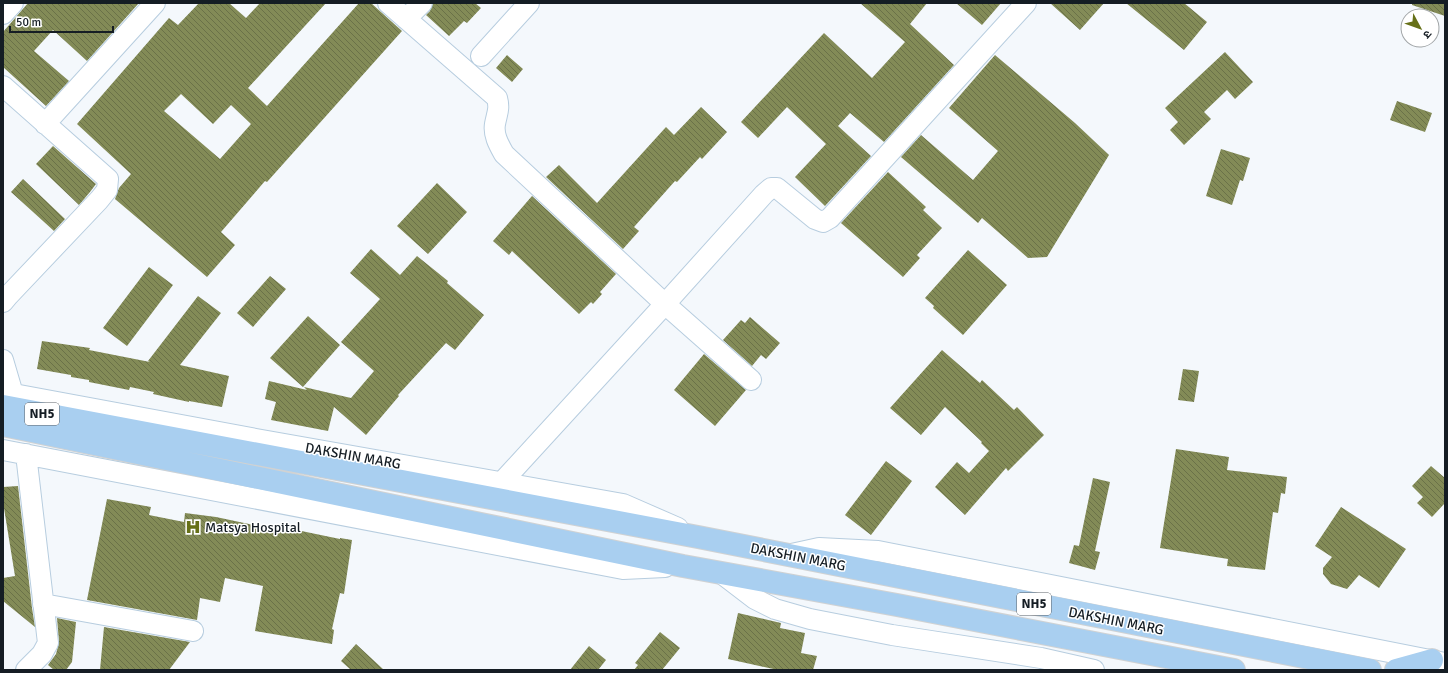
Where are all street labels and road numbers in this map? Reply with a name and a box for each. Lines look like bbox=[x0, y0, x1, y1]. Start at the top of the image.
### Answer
road number: NH5 bbox=[25, 403, 59, 425]
street label: DAKSHIN MARG bbox=[304, 439, 402, 473]
street label: DAKSHIN MARG bbox=[749, 539, 847, 575]
road number: NH5 bbox=[1017, 593, 1051, 615]
street label: DAKSHIN MARG bbox=[1067, 603, 1165, 639]

